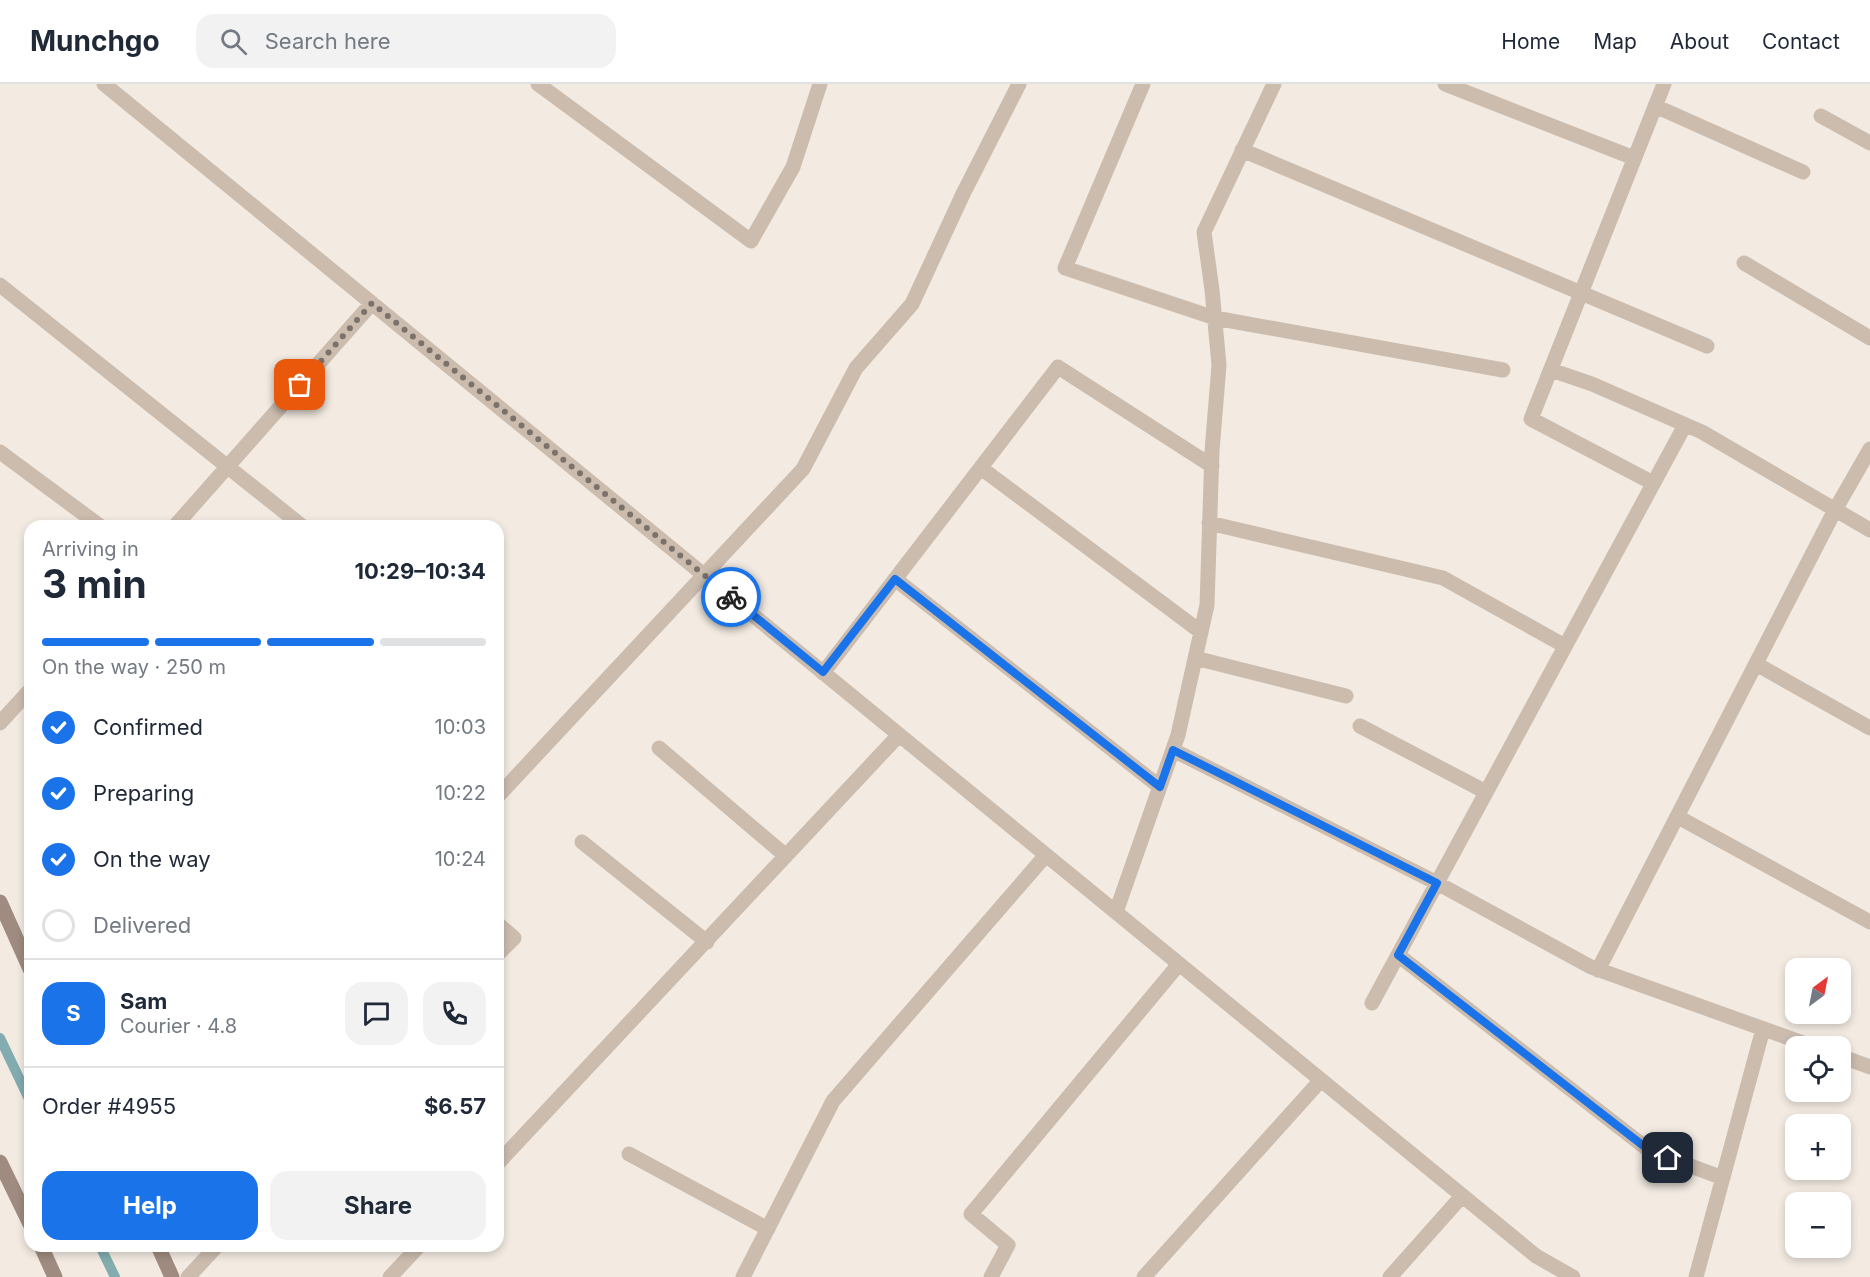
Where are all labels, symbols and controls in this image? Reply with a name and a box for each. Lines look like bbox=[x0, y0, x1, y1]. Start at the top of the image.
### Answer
search box bbox=[196, 14, 616, 68]
text: Munchgo bbox=[30, 24, 160, 58]
icon: search bbox=[217, 25, 250, 58]
text: Search here bbox=[265, 28, 391, 54]
text: Home bbox=[1501, 29, 1560, 54]
text: Map bbox=[1593, 29, 1637, 54]
text: About bbox=[1670, 29, 1729, 54]
text: Contact bbox=[1762, 29, 1840, 54]
pin bbox=[274, 359, 325, 410]
icon: bag bbox=[283, 368, 316, 401]
text: Arriving in bbox=[42, 537, 139, 561]
text: 10:29–10:34 bbox=[354, 558, 486, 584]
text: 3 min bbox=[42, 560, 147, 607]
courier bbox=[701, 567, 761, 627]
icon: bike bbox=[715, 581, 748, 614]
text: On the way · 250 m bbox=[42, 655, 226, 679]
icon: check bbox=[42, 711, 75, 744]
text: Confirmed bbox=[93, 714, 203, 740]
text: 10:03 bbox=[435, 715, 486, 739]
icon: check bbox=[42, 777, 75, 810]
text: Preparing bbox=[93, 780, 194, 806]
text: 10:22 bbox=[435, 781, 486, 805]
icon: check bbox=[42, 843, 75, 876]
text: On the way bbox=[93, 846, 211, 872]
text: 10:24 bbox=[435, 847, 486, 871]
text: Delivered bbox=[93, 912, 191, 938]
north arrow bbox=[1785, 958, 1851, 1024]
map controls bbox=[1785, 958, 1851, 1258]
button: chat bbox=[345, 982, 408, 1045]
button: phone bbox=[423, 982, 486, 1045]
text: Sam bbox=[120, 988, 167, 1014]
text: S bbox=[66, 1000, 81, 1026]
text: Courier · 4.8 bbox=[120, 1014, 237, 1038]
button: locate bbox=[1785, 1036, 1851, 1102]
text: Order #4955 bbox=[42, 1093, 176, 1119]
text: $6.57 bbox=[424, 1093, 486, 1119]
button: + bbox=[1785, 1114, 1851, 1180]
pin bbox=[1642, 1132, 1693, 1183]
icon: home bbox=[1651, 1141, 1684, 1174]
button: Help bbox=[42, 1171, 258, 1240]
button: Share bbox=[270, 1171, 486, 1240]
button: − bbox=[1785, 1192, 1851, 1258]

